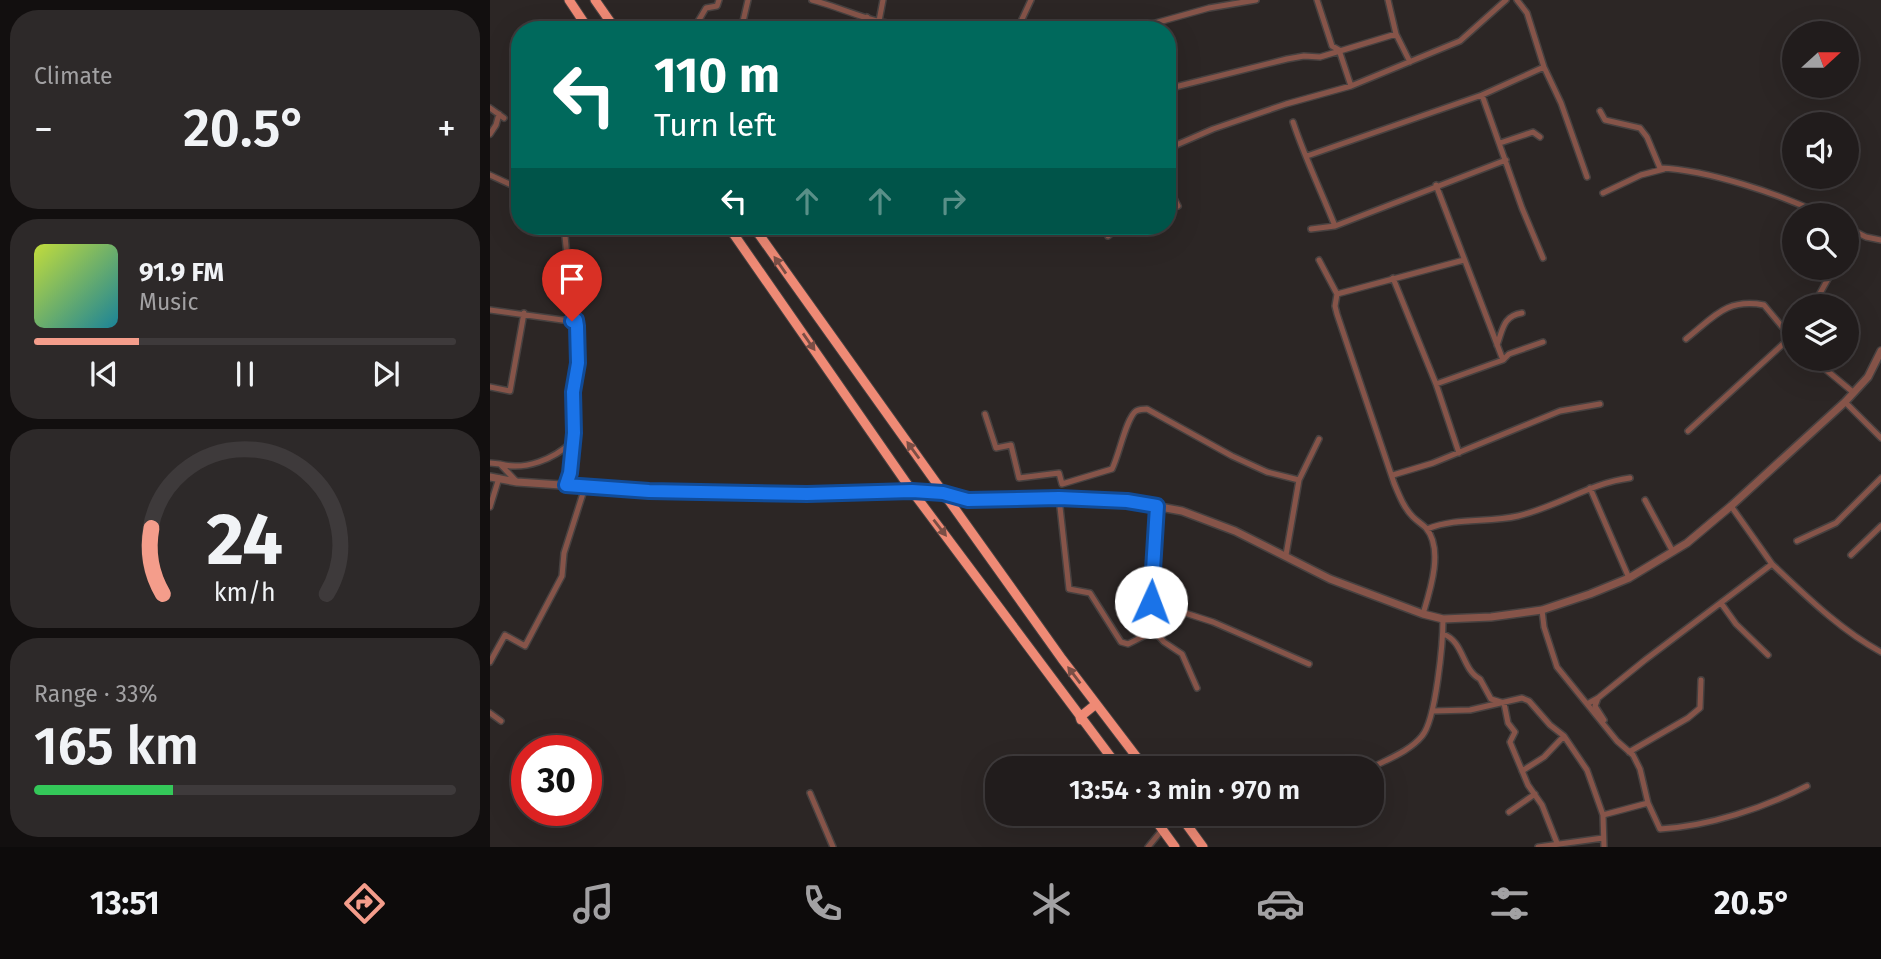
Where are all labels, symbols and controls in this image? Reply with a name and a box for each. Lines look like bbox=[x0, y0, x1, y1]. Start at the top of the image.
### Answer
north arrow bbox=[1782, 21, 1858, 98]
map controls bbox=[1782, 21, 1859, 371]
text: 110 m bbox=[654, 46, 780, 105]
icon: left bbox=[539, 49, 630, 140]
text: Climate bbox=[34, 62, 113, 90]
text: 20.5° bbox=[183, 97, 307, 160]
text: − bbox=[34, 106, 53, 152]
text: + bbox=[437, 106, 456, 152]
text: Turn left bbox=[654, 106, 776, 144]
button: sound bbox=[1782, 112, 1859, 189]
icon: left bbox=[715, 182, 753, 220]
icon: ahead bbox=[788, 182, 826, 220]
icon: ahead bbox=[861, 182, 899, 220]
icon: right bbox=[934, 182, 972, 220]
button: search bbox=[1782, 203, 1859, 280]
pin bbox=[542, 249, 602, 321]
one-way arrow bbox=[774, 256, 787, 275]
text: 91.9 FM bbox=[139, 257, 224, 288]
icon: arrive bbox=[553, 260, 591, 298]
text: Music bbox=[139, 288, 199, 316]
button: layers bbox=[1782, 294, 1859, 371]
one-way arrow bbox=[802, 333, 816, 351]
icon: previous bbox=[85, 355, 123, 393]
icon: pause bbox=[226, 355, 264, 393]
icon: next bbox=[367, 355, 405, 393]
one-way arrow bbox=[906, 441, 920, 460]
text: 24 bbox=[207, 497, 283, 584]
one-way arrow bbox=[933, 518, 948, 536]
position arrow bbox=[1114, 565, 1188, 639]
text: km/h bbox=[214, 578, 276, 608]
one-way arrow bbox=[1068, 666, 1082, 684]
text: Range · 33% bbox=[34, 680, 157, 708]
text: 165 km bbox=[34, 715, 199, 778]
speed limit sign: 30 bbox=[511, 735, 602, 826]
text: 13:54 · 3 min · 970 m bbox=[1069, 775, 1300, 806]
icon: directions bbox=[340, 879, 389, 928]
icon: music bbox=[569, 879, 618, 928]
icon: phone bbox=[798, 879, 847, 928]
icon: climate bbox=[1027, 879, 1076, 928]
icon: car bbox=[1256, 879, 1305, 928]
icon: filters bbox=[1485, 879, 1534, 928]
text: 13:51 bbox=[90, 884, 160, 922]
text: 20.5° bbox=[1714, 884, 1791, 922]

